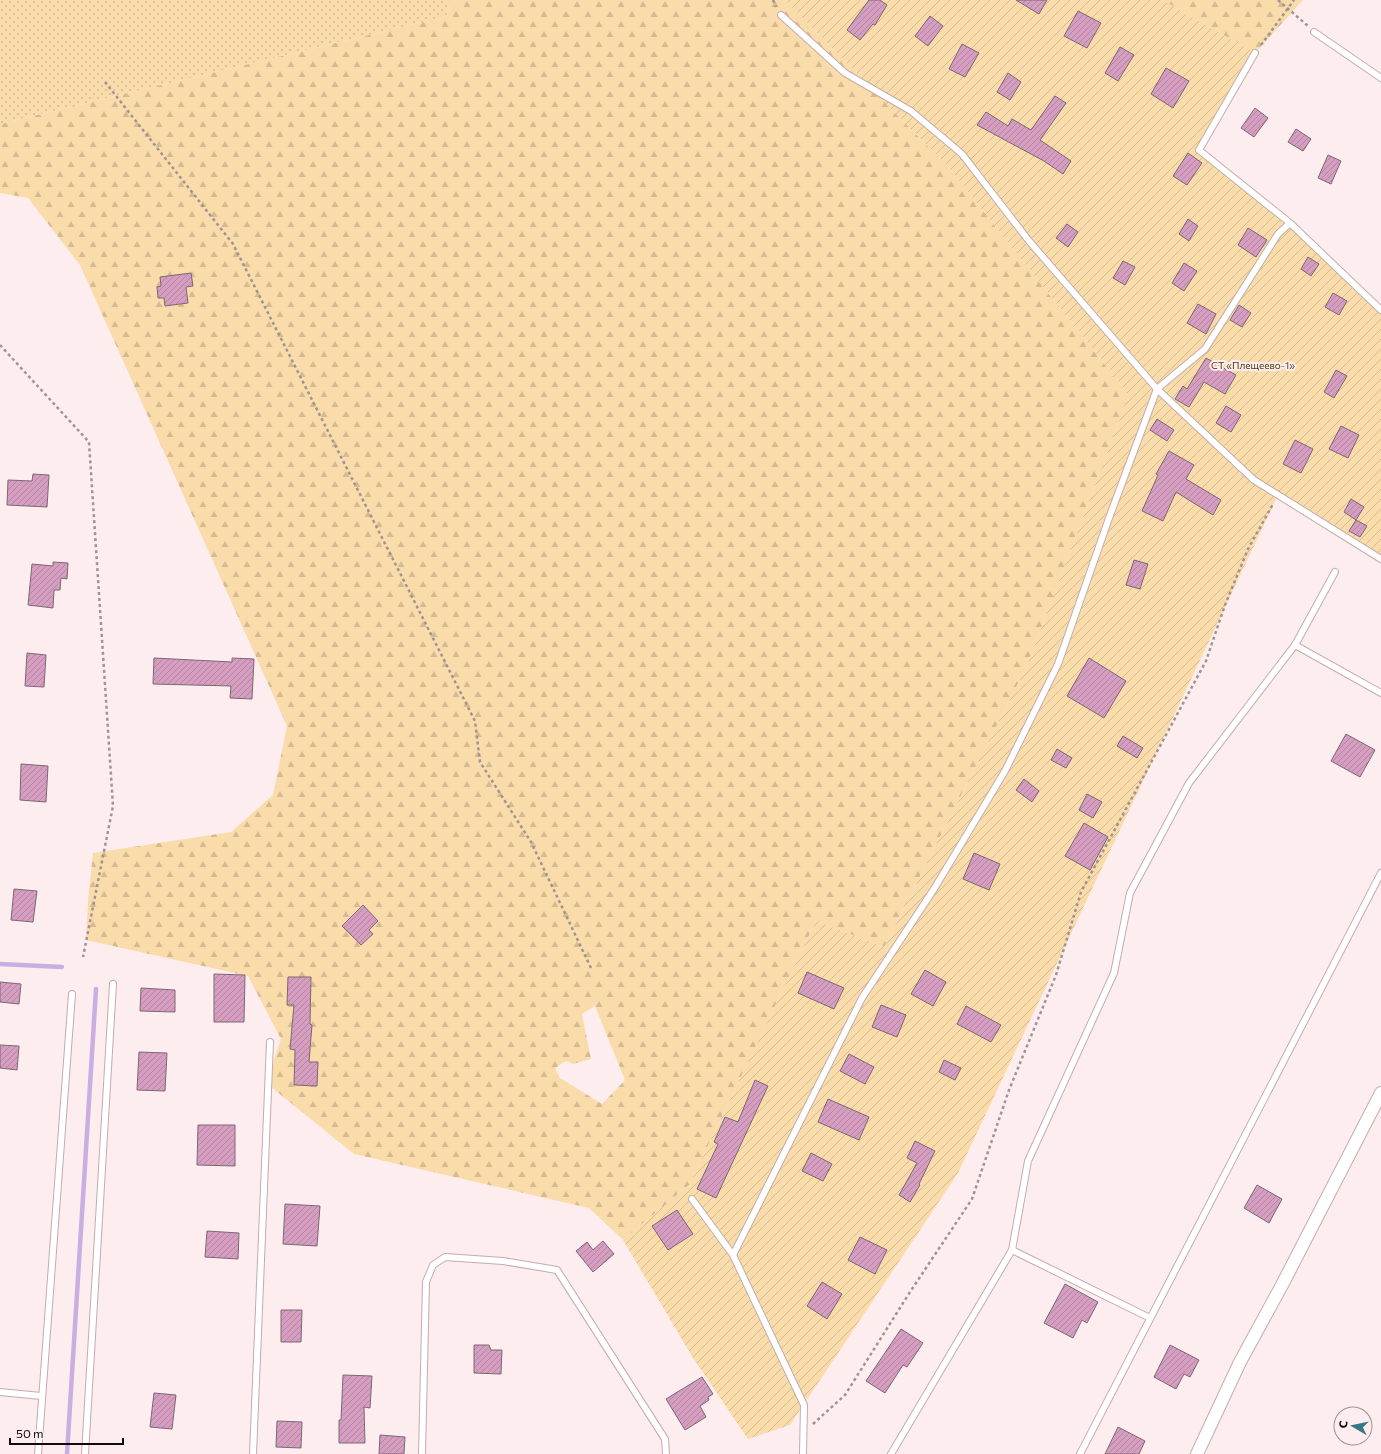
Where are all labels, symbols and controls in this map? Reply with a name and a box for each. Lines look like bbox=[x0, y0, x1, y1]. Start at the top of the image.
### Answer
park label: СТ «Плещеево-1» bbox=[1211, 359, 1295, 371]
north arrow bbox=[1333, 1406, 1373, 1446]
text: С bbox=[1336, 1419, 1350, 1429]
scale bar bbox=[10, 1420, 123, 1446]
text: 50 m bbox=[16, 1426, 44, 1440]

